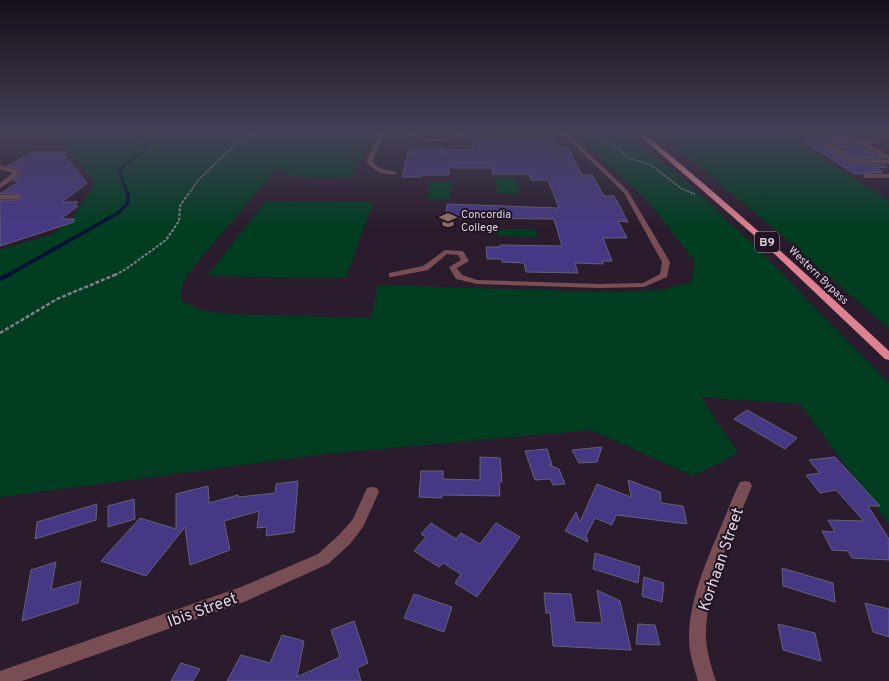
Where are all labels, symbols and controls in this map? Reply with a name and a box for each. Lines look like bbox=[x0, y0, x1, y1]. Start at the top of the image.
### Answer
place label: Concordia College bbox=[461, 208, 511, 235]
school or university icon: Concordia College bbox=[438, 210, 458, 230]
road number: B9 bbox=[755, 232, 779, 252]
street label: Western Bypass bbox=[785, 243, 851, 308]
street label: Korhaan Street bbox=[695, 505, 749, 614]
street label: Ibis Street bbox=[165, 589, 240, 633]

